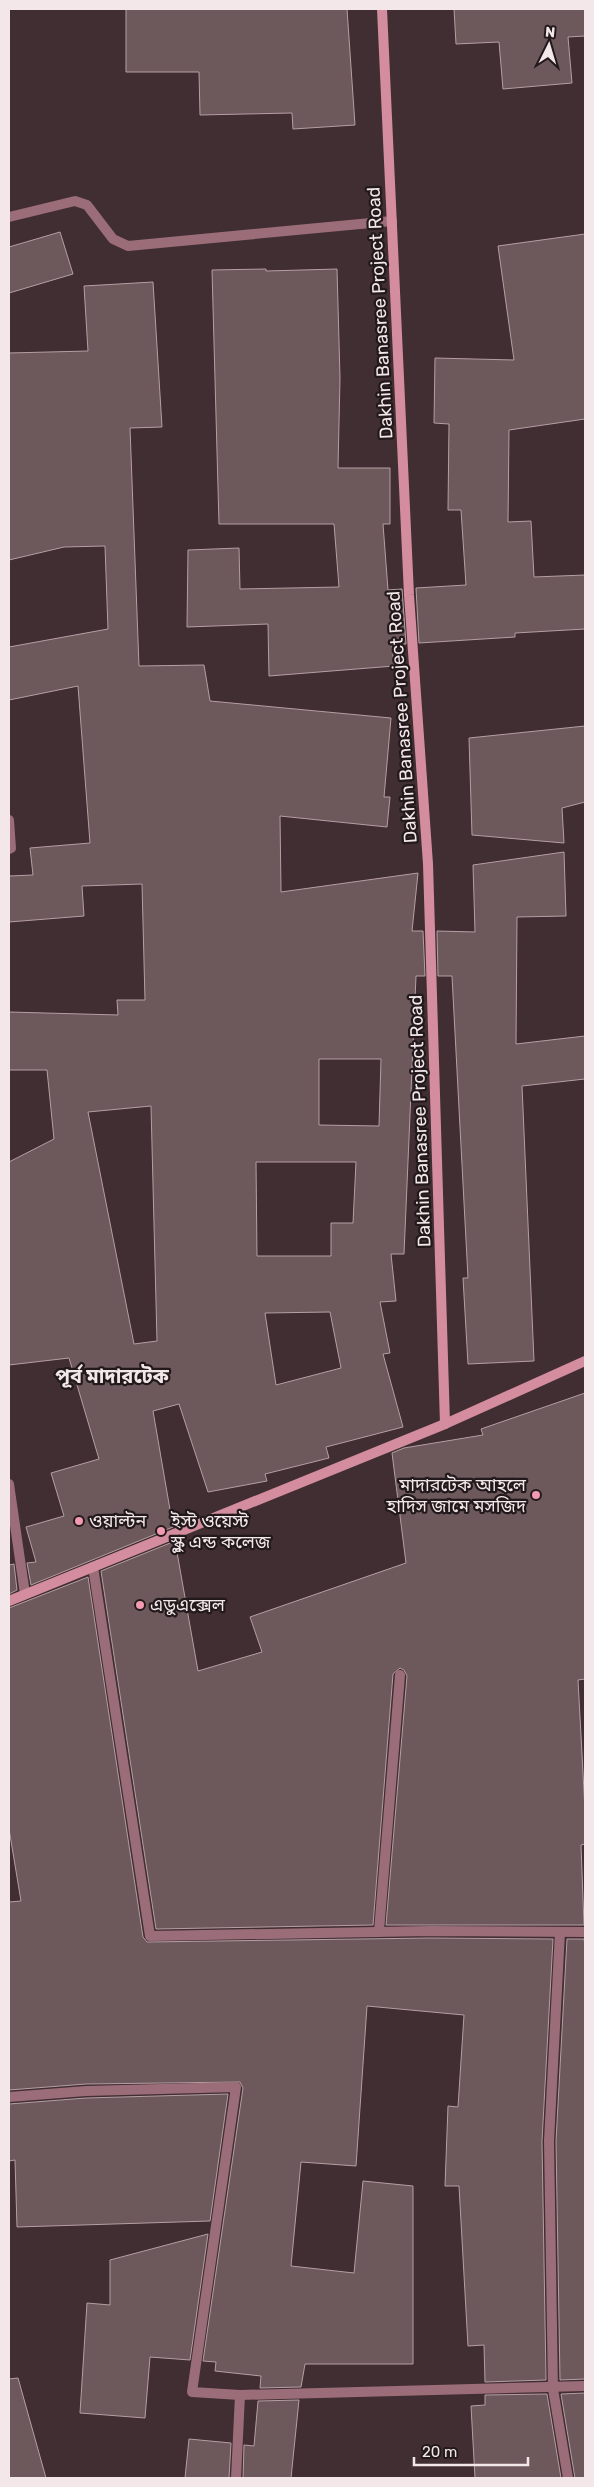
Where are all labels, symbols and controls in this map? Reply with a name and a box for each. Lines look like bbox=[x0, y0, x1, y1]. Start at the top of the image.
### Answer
north arrow bbox=[524, 20, 574, 70]
text: N bbox=[544, 24, 556, 41]
street label: Dakhin Banasree Project Road bbox=[362, 186, 398, 440]
street label: Dakhin Banasree Project Road bbox=[382, 590, 422, 844]
street label: Dakhin Banasree Project Road bbox=[405, 994, 435, 1248]
district label: পূর্ব মাদারটেক bbox=[55, 1364, 170, 1388]
place label: মাদারটেক আহলে হাদিস জামে মসজিদ bbox=[386, 1474, 527, 1517]
marker: মাদারটেক আহলে হাদিস জামে মসজিদ bbox=[530, 1489, 542, 1501]
place label: ওয়াল্টন bbox=[89, 1510, 147, 1532]
place label: ইস্ট ওয়েস্ট স্কুল এন্ড কলেজ bbox=[170, 1510, 271, 1554]
marker: ওয়াল্টন bbox=[73, 1515, 85, 1527]
marker: ইস্ট ওয়েস্ট স্কুল এন্ড কলেজ bbox=[155, 1525, 167, 1537]
place label: এডুএক্সেল bbox=[150, 1594, 226, 1616]
marker: এডুএক্সেল bbox=[134, 1599, 146, 1611]
scale bar bbox=[414, 2434, 528, 2466]
text: 20 m bbox=[422, 2443, 457, 2461]

